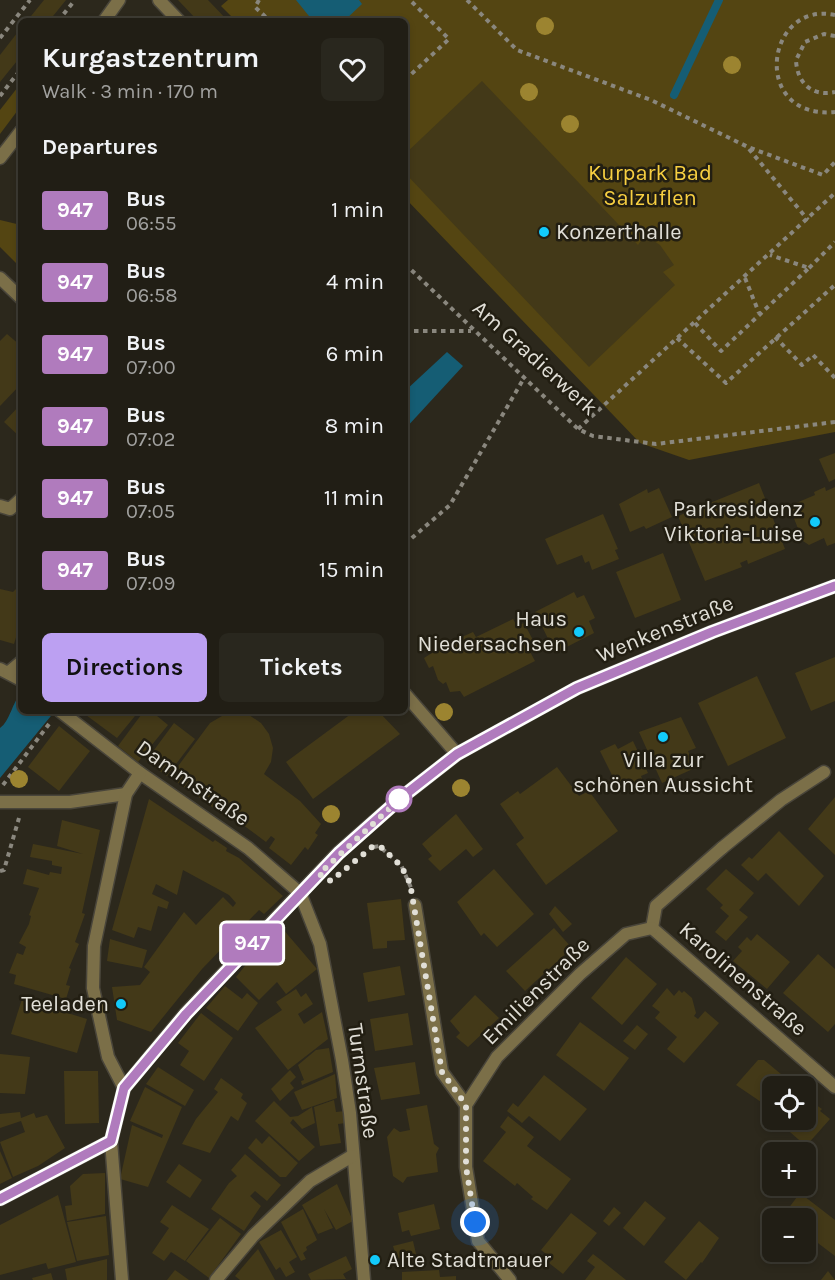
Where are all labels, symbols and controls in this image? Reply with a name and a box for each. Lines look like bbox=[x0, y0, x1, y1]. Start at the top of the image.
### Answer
button: heart bbox=[321, 38, 384, 101]
text: Kurgastzentrum bbox=[42, 41, 259, 74]
text: Walk · 3 min · 170 m bbox=[42, 80, 218, 103]
text: Departures bbox=[42, 134, 158, 160]
park label: Kurpark Bad Salzuflen bbox=[588, 160, 712, 211]
text: Bus bbox=[126, 186, 166, 212]
text: 1 min bbox=[331, 197, 384, 223]
text: 947 bbox=[57, 198, 93, 222]
text: 06:55 bbox=[126, 212, 177, 235]
place label: Konzerthalle bbox=[556, 219, 682, 245]
marker: Konzerthalle bbox=[537, 225, 551, 239]
text: Bus bbox=[126, 258, 166, 284]
text: 4 min bbox=[326, 269, 384, 295]
text: 947 bbox=[57, 270, 93, 294]
text: 06:58 bbox=[126, 284, 178, 307]
street label: Am Gradierwerk bbox=[467, 295, 603, 421]
text: Bus bbox=[126, 330, 166, 356]
text: 6 min bbox=[326, 341, 384, 367]
text: 947 bbox=[57, 342, 93, 366]
text: 07:00 bbox=[126, 356, 176, 379]
text: Bus bbox=[126, 402, 166, 428]
text: 8 min bbox=[325, 413, 384, 439]
text: 947 bbox=[57, 414, 93, 438]
text: 07:02 bbox=[126, 428, 175, 451]
text: Bus bbox=[126, 474, 166, 500]
text: 11 min bbox=[324, 485, 384, 511]
text: 947 bbox=[57, 486, 93, 510]
place label: Parkresidenz Viktoria-Luise bbox=[664, 496, 803, 547]
text: 07:05 bbox=[126, 500, 175, 523]
marker: Parkresidenz Viktoria-Luise bbox=[808, 515, 822, 529]
text: Bus bbox=[126, 546, 166, 572]
text: 15 min bbox=[319, 557, 384, 583]
text: 947 bbox=[57, 558, 93, 582]
text: 07:09 bbox=[126, 572, 175, 595]
street label: Wenkenstraße bbox=[593, 590, 737, 668]
place label: Haus Niedersachsen bbox=[417, 606, 567, 657]
marker: Haus Niedersachsen bbox=[572, 625, 586, 639]
button: Directions bbox=[42, 633, 207, 702]
button: Tickets bbox=[219, 633, 384, 702]
marker: Villa zur schönen Aussicht bbox=[656, 730, 670, 744]
street label: Dammstraße bbox=[131, 734, 255, 832]
place label: Villa zur schönen Aussicht bbox=[573, 747, 753, 798]
unlabelled marker bbox=[386, 786, 412, 812]
street label: Karolinenstraße bbox=[674, 916, 812, 1042]
line badge: 947 bbox=[218, 924, 286, 962]
text: 947 bbox=[234, 931, 270, 955]
street label: Emilienstraße bbox=[477, 932, 595, 1050]
place label: Teeladen bbox=[21, 991, 109, 1017]
marker: Teeladen bbox=[114, 997, 128, 1011]
street label: Turmstraße bbox=[342, 1022, 384, 1140]
map controls bbox=[762, 1076, 816, 1262]
button: locate bbox=[762, 1076, 816, 1130]
button: + bbox=[762, 1142, 816, 1196]
your location bbox=[460, 1207, 490, 1237]
button: − bbox=[762, 1208, 816, 1262]
place label: Alte Stadtmauer bbox=[387, 1247, 551, 1273]
marker: Alte Stadtmauer bbox=[368, 1253, 382, 1267]

